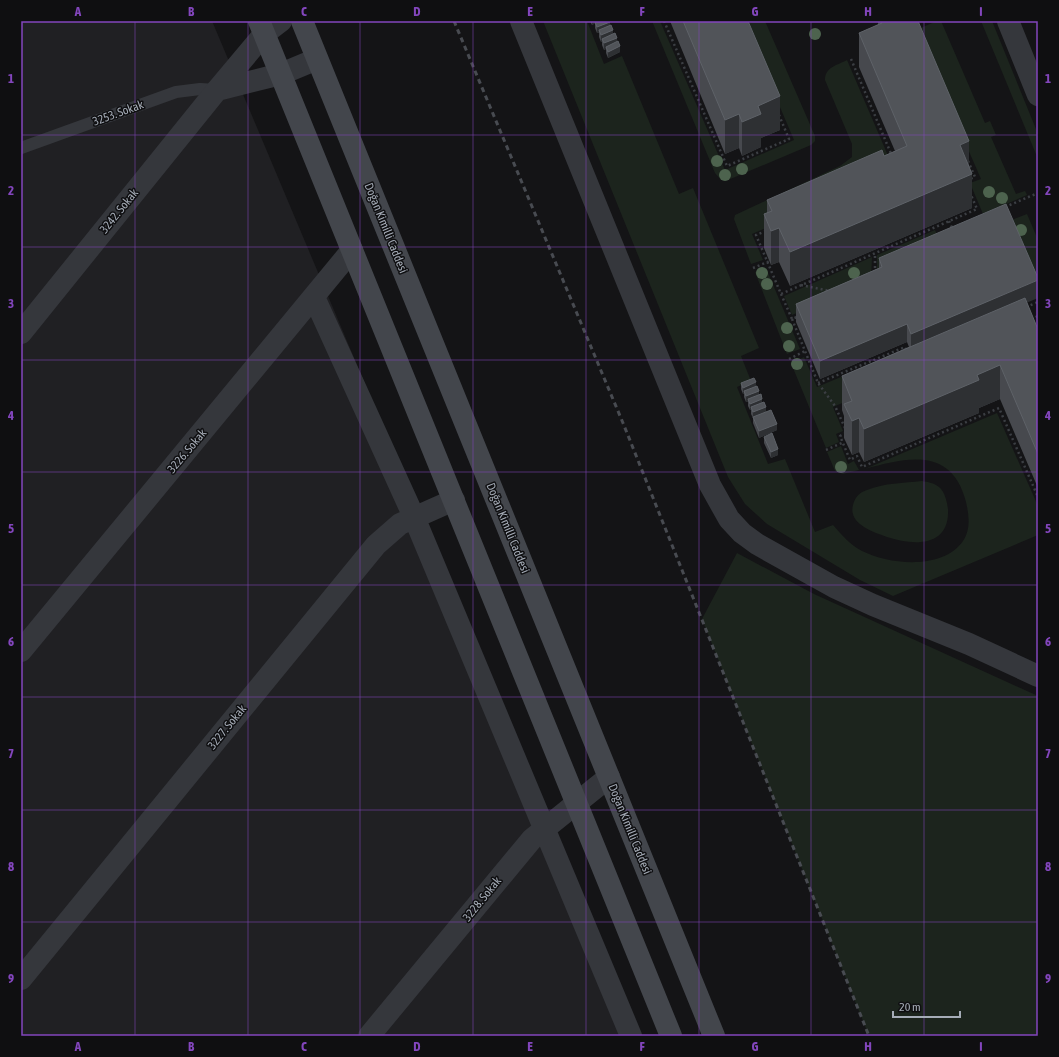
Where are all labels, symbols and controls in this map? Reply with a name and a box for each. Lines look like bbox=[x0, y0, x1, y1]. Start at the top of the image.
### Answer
text: A bbox=[74, 4, 82, 19]
text: B bbox=[188, 4, 195, 19]
text: C bbox=[301, 4, 307, 19]
text: D bbox=[413, 4, 421, 19]
text: E bbox=[527, 4, 533, 19]
text: F bbox=[639, 4, 645, 19]
text: G bbox=[752, 4, 759, 19]
text: H bbox=[864, 4, 872, 19]
text: I bbox=[979, 4, 983, 19]
text: 1 bbox=[8, 71, 14, 86]
text: 1 bbox=[1045, 71, 1051, 86]
street label: 3253. Sokak bbox=[91, 97, 146, 129]
street label: Doğan Kimilli Caddesi bbox=[362, 181, 410, 275]
text: 2 bbox=[8, 183, 14, 198]
text: 2 bbox=[1045, 183, 1051, 198]
street label: 3242. Sokak bbox=[97, 185, 142, 236]
text: 3 bbox=[8, 296, 14, 311]
text: 3 bbox=[1045, 296, 1051, 311]
text: 4 bbox=[7, 408, 14, 423]
text: 4 bbox=[1044, 408, 1051, 423]
street label: 3226. Sokak bbox=[165, 426, 210, 476]
street label: Doğan Kimilli Caddesi bbox=[484, 481, 532, 575]
text: 5 bbox=[8, 521, 14, 536]
text: 5 bbox=[1045, 521, 1051, 536]
text: 6 bbox=[8, 634, 14, 649]
text: 6 bbox=[1045, 634, 1051, 649]
street label: 3227. Sokak bbox=[205, 701, 250, 752]
text: 7 bbox=[8, 746, 14, 761]
text: 7 bbox=[1045, 746, 1051, 761]
street label: Doğan Kimilli Caddesi bbox=[606, 782, 654, 876]
text: 8 bbox=[8, 859, 14, 874]
text: 8 bbox=[1045, 859, 1051, 874]
street label: 3228. Sokak bbox=[460, 873, 505, 924]
text: 9 bbox=[8, 971, 14, 986]
text: 9 bbox=[1045, 971, 1051, 986]
scale bar bbox=[893, 993, 960, 1019]
text: 20 m bbox=[899, 1000, 921, 1014]
text: A bbox=[74, 1039, 82, 1054]
text: B bbox=[188, 1039, 195, 1054]
text: C bbox=[301, 1039, 307, 1054]
text: D bbox=[413, 1039, 421, 1054]
text: E bbox=[527, 1039, 533, 1054]
text: F bbox=[639, 1039, 645, 1054]
text: G bbox=[752, 1039, 759, 1054]
text: H bbox=[864, 1039, 872, 1054]
text: I bbox=[979, 1039, 983, 1054]

